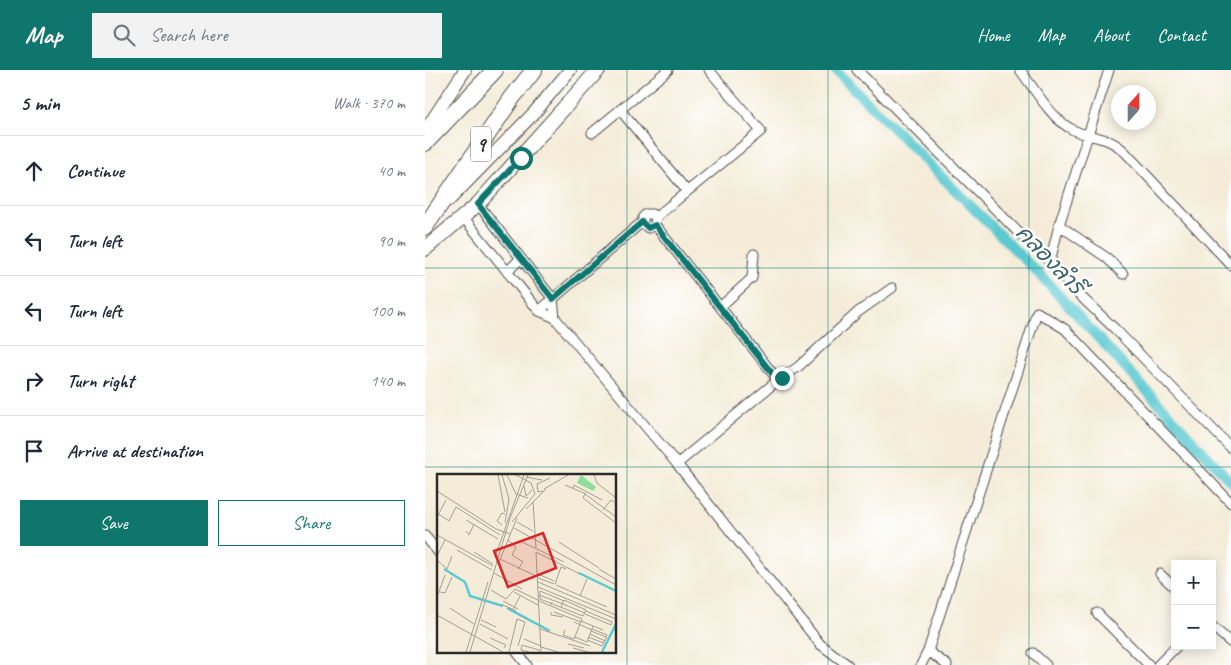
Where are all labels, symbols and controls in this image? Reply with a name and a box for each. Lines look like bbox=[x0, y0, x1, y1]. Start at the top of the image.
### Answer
search box bbox=[92, 13, 442, 58]
text: Map bbox=[25, 20, 62, 50]
icon: search bbox=[110, 21, 138, 49]
text: Search here bbox=[150, 23, 228, 47]
text: Home bbox=[977, 24, 1010, 46]
text: Map bbox=[1038, 24, 1065, 46]
text: About bbox=[1093, 24, 1129, 46]
text: Contact bbox=[1157, 24, 1206, 46]
north arrow bbox=[1111, 85, 1156, 130]
text: 5 min bbox=[20, 90, 60, 116]
text: Walk · 370 m bbox=[333, 93, 405, 113]
road number: 9 bbox=[471, 126, 491, 162]
route start bbox=[510, 147, 533, 170]
icon: ahead bbox=[20, 157, 48, 185]
text: Continue bbox=[67, 159, 124, 183]
text: 40 m bbox=[378, 161, 405, 181]
water label: คลองลำรี bbox=[1010, 219, 1093, 304]
icon: left bbox=[20, 227, 48, 255]
text: Turn left bbox=[67, 229, 122, 253]
text: 90 m bbox=[378, 231, 405, 251]
icon: left bbox=[20, 297, 48, 325]
text: Turn left bbox=[67, 299, 122, 323]
text: 100 m bbox=[371, 301, 405, 321]
icon: right bbox=[20, 367, 48, 395]
route end bbox=[771, 367, 794, 390]
text: Turn right bbox=[67, 369, 134, 393]
text: 140 m bbox=[371, 371, 405, 391]
icon: arrive bbox=[20, 437, 48, 465]
text: Arrive at destination bbox=[67, 439, 203, 463]
inset map bbox=[437, 474, 616, 652]
button: Save bbox=[20, 500, 208, 546]
button: Share bbox=[218, 500, 405, 546]
map controls bbox=[1171, 560, 1216, 650]
button: + bbox=[1171, 560, 1216, 605]
button: − bbox=[1171, 605, 1216, 650]

